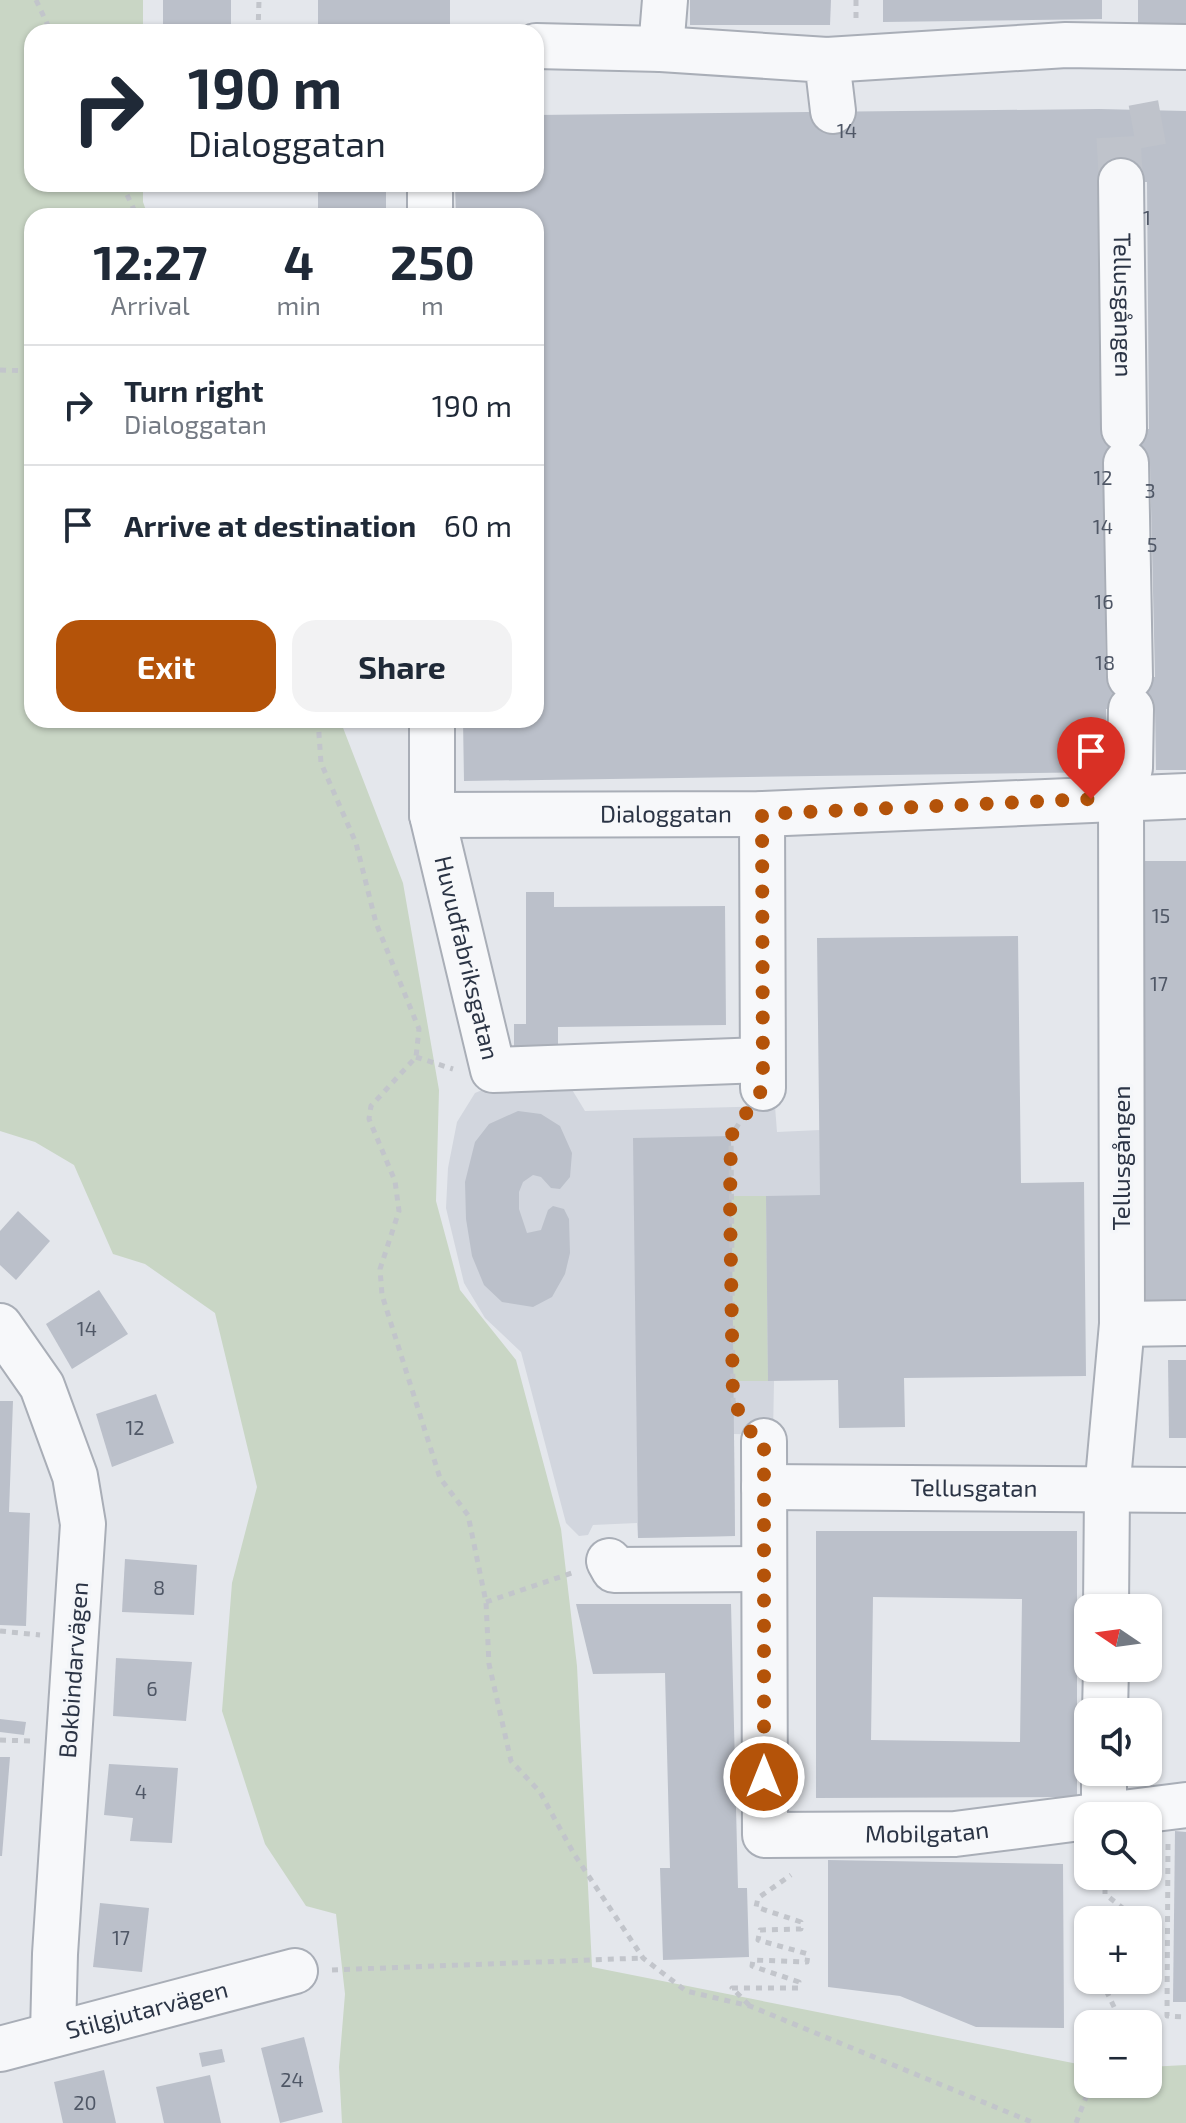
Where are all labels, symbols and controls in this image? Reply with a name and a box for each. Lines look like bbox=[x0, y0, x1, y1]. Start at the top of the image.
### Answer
text: 190 m bbox=[188, 53, 342, 120]
icon: right bbox=[56, 56, 160, 160]
house number: 14 bbox=[837, 118, 857, 142]
text: Dialoggatan bbox=[188, 121, 386, 164]
house number: 1 bbox=[1143, 205, 1151, 229]
text: 12:27 bbox=[93, 232, 207, 290]
text: 4 bbox=[283, 232, 314, 290]
text: 250 bbox=[390, 232, 475, 290]
street label: Tellusgången bbox=[1109, 232, 1139, 378]
text: Arrival bbox=[111, 289, 190, 320]
text: min bbox=[277, 289, 321, 320]
text: m bbox=[421, 289, 444, 320]
text: Turn right bbox=[124, 372, 264, 408]
icon: right bbox=[56, 383, 100, 427]
text: 190 m bbox=[432, 387, 512, 423]
text: Dialoggatan bbox=[124, 408, 267, 439]
house number: 12 bbox=[1093, 465, 1113, 489]
house number: 3 bbox=[1144, 478, 1156, 502]
icon: arrive bbox=[56, 503, 100, 547]
text: Arrive at destination bbox=[124, 507, 416, 543]
text: 60 m bbox=[444, 507, 512, 543]
house number: 14 bbox=[1093, 514, 1113, 538]
house number: 5 bbox=[1147, 532, 1157, 556]
house number: 16 bbox=[1094, 589, 1114, 613]
button: Exit bbox=[56, 620, 276, 712]
button: Share bbox=[292, 620, 512, 712]
house number: 18 bbox=[1095, 650, 1115, 674]
pin bbox=[1057, 717, 1125, 799]
icon: arrive bbox=[1069, 729, 1113, 773]
street label: Dialoggatan bbox=[600, 798, 732, 827]
street label: Huvudfabriksgatan bbox=[429, 853, 506, 1062]
house number: 15 bbox=[1152, 903, 1170, 927]
house number: 17 bbox=[1150, 971, 1168, 995]
street label: Tellusgången bbox=[1106, 1086, 1135, 1230]
house number: 14 bbox=[77, 1316, 97, 1340]
house number: 12 bbox=[125, 1415, 145, 1439]
street label: Tellusgatan bbox=[910, 1472, 1038, 1502]
house number: 8 bbox=[153, 1575, 165, 1599]
street label: Bokbindarvägen bbox=[52, 1581, 93, 1759]
north arrow bbox=[1074, 1594, 1162, 1682]
map controls bbox=[1074, 1594, 1162, 2098]
house number: 6 bbox=[146, 1676, 158, 1700]
button: sound bbox=[1074, 1698, 1162, 1786]
position arrow bbox=[722, 1735, 806, 1819]
house number: 4 bbox=[135, 1779, 147, 1803]
button: search bbox=[1074, 1802, 1162, 1890]
street label: Mobilgatan bbox=[865, 1814, 990, 1847]
button: + bbox=[1074, 1906, 1162, 1994]
house number: 17 bbox=[112, 1925, 130, 1949]
street label: Stilgjutarvägen bbox=[62, 1973, 231, 2044]
button: − bbox=[1074, 2010, 1162, 2098]
house number: 24 bbox=[280, 2067, 304, 2091]
house number: 20 bbox=[73, 2090, 97, 2114]

